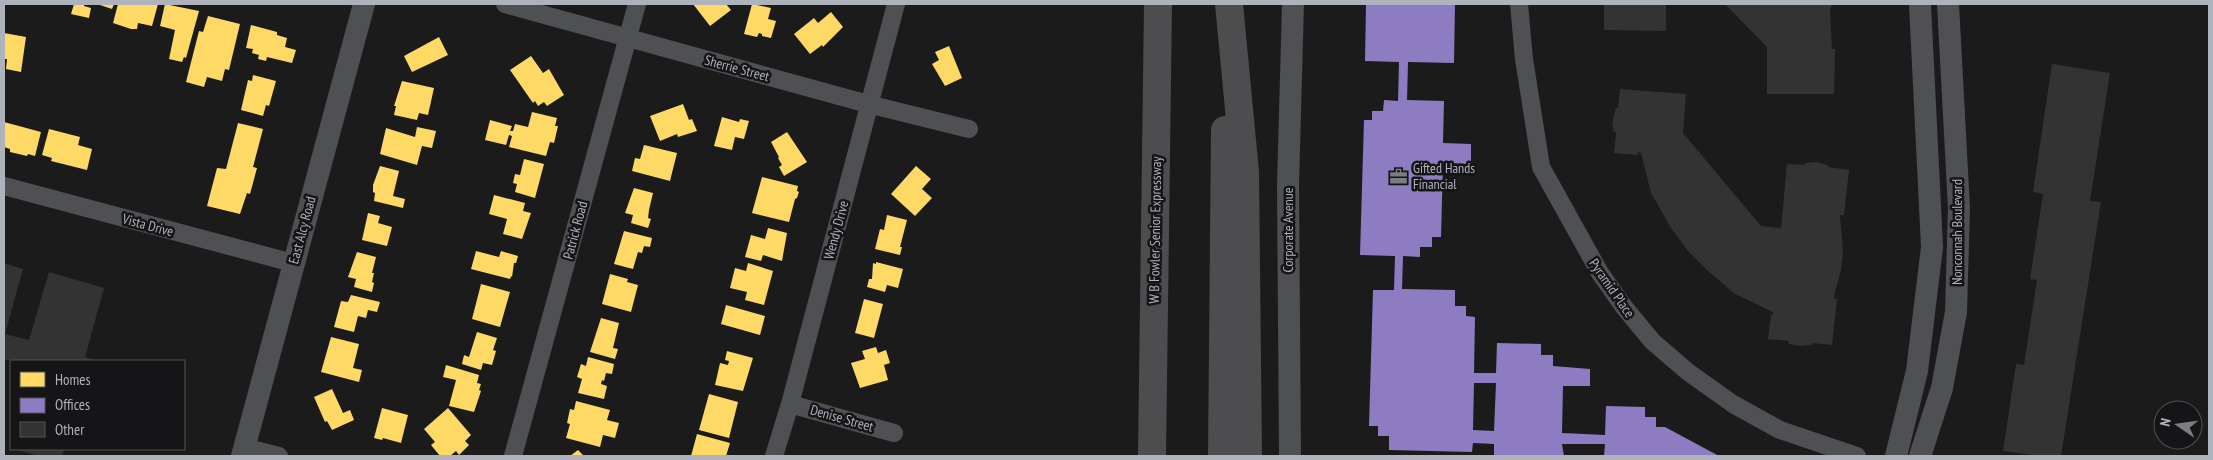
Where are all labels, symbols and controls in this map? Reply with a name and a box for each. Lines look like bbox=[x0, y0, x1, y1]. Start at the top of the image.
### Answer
street label: Sherrie Street bbox=[703, 51, 772, 85]
street label: W B Fowler Senior Expressway bbox=[1145, 155, 1165, 304]
place label: Gifted Hands Financial bbox=[1413, 159, 1475, 193]
office icon: Gifted Hands Financial bbox=[1389, 166, 1409, 186]
street label: Nonconnah Boulevard bbox=[1948, 179, 1966, 285]
street label: Corporate Avenue bbox=[1279, 187, 1297, 273]
street label: East Alcy Road bbox=[284, 194, 320, 266]
street label: Wendy Drive bbox=[820, 198, 853, 261]
street label: Patrick Road bbox=[559, 199, 591, 261]
street label: Vista Drive bbox=[120, 209, 176, 240]
street label: Pyramid Place bbox=[1585, 255, 1639, 321]
legend bbox=[10, 360, 185, 450]
text: Homes bbox=[55, 370, 91, 389]
text: Offices bbox=[55, 395, 90, 414]
street label: Denise Street bbox=[808, 400, 876, 436]
north arrow bbox=[2153, 400, 2203, 450]
text: N bbox=[2156, 416, 2175, 428]
text: Other bbox=[55, 420, 85, 439]

